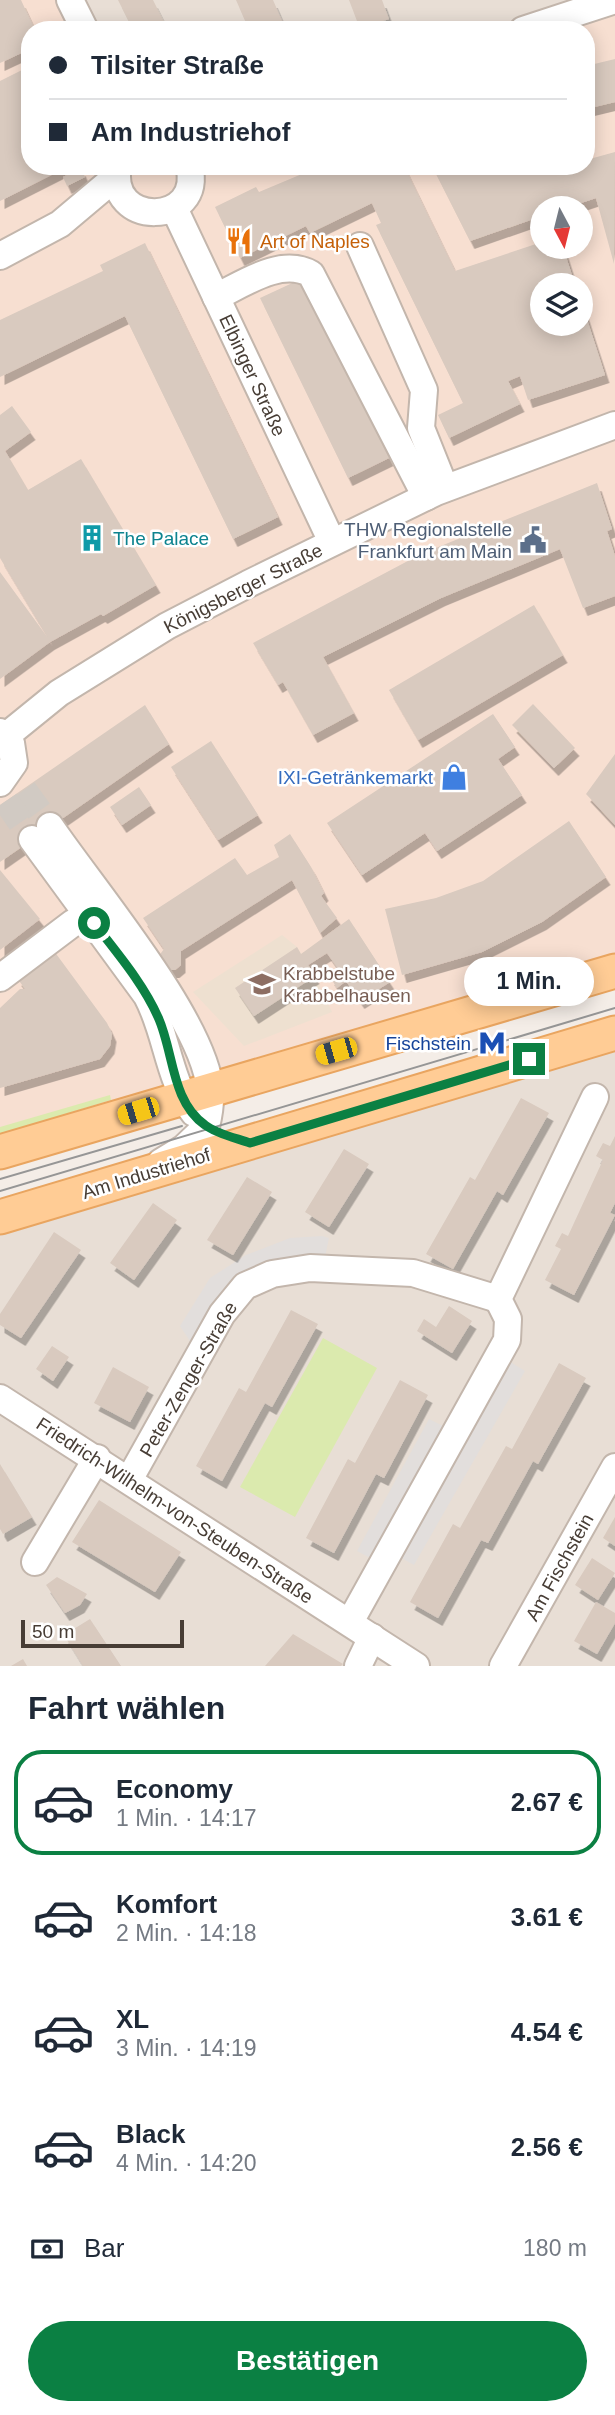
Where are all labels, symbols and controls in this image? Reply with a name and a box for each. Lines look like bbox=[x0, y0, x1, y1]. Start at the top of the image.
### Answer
text: Tilsiter Straße bbox=[91, 50, 264, 80]
text: Am Industriehof bbox=[91, 117, 290, 147]
north arrow bbox=[530, 196, 593, 259]
map controls bbox=[530, 196, 593, 336]
restaurant icon: Art of Naples bbox=[224, 226, 254, 256]
place label: Art of Naples bbox=[260, 231, 370, 252]
button: layers bbox=[530, 273, 593, 336]
street label: Elbinger Straße bbox=[215, 311, 290, 439]
place label: THW Regionalstelle Frankfurt am Main bbox=[344, 519, 512, 562]
building icon: The Palace bbox=[77, 523, 107, 553]
public building icon: THW Regionalstelle Frankfurt am Main bbox=[518, 525, 548, 555]
place label: The Palace bbox=[113, 528, 209, 549]
street label: Königsberger Straße bbox=[160, 539, 326, 638]
shop icon: IXI-Getränkemarkt bbox=[439, 762, 469, 792]
place label: IXI-Getränkemarkt bbox=[278, 767, 434, 788]
route start bbox=[78, 907, 110, 939]
callout: 1 Min. bbox=[464, 958, 594, 1006]
place label: Krabbelstube Krabbelhausen bbox=[283, 963, 411, 1006]
text: 1 Min. bbox=[496, 968, 562, 994]
school or university icon: Krabbelstube Krabbelhausen bbox=[247, 969, 277, 999]
metro station icon: Fischstein bbox=[477, 1028, 507, 1058]
place label: Fischstein bbox=[385, 1033, 471, 1054]
car bbox=[313, 1035, 360, 1067]
route end bbox=[513, 1043, 545, 1075]
car bbox=[115, 1095, 162, 1127]
street label: Am Industriehof bbox=[79, 1144, 214, 1203]
street label: Peter-Zenger-Straße bbox=[136, 1298, 241, 1460]
street label: Friedrich-Wilhelm-von-Steuben-Straße bbox=[33, 1413, 317, 1608]
street label: Am Fischstein bbox=[521, 1510, 598, 1625]
scale bar bbox=[21, 1617, 184, 1649]
text: 50 m bbox=[32, 1621, 74, 1642]
text: Fahrt wählen bbox=[28, 1690, 225, 1726]
icon: car bbox=[32, 1771, 95, 1834]
text: Economy bbox=[116, 1774, 233, 1804]
text: 2.67 € bbox=[511, 1787, 583, 1817]
text: 1 Min. · 14:17 bbox=[116, 1805, 257, 1831]
icon: car bbox=[32, 1886, 95, 1949]
text: Komfort bbox=[116, 1889, 217, 1919]
text: 3.61 € bbox=[511, 1902, 583, 1932]
text: 2 Min. · 14:18 bbox=[116, 1920, 257, 1946]
icon: car bbox=[32, 2001, 95, 2064]
text: XL bbox=[116, 2004, 149, 2034]
text: 4.54 € bbox=[511, 2017, 583, 2047]
text: 3 Min. · 14:19 bbox=[116, 2035, 257, 2061]
icon: car bbox=[32, 2116, 95, 2179]
text: Black bbox=[116, 2119, 185, 2149]
text: 2.56 € bbox=[511, 2132, 583, 2162]
text: 4 Min. · 14:20 bbox=[116, 2150, 257, 2176]
icon: cash bbox=[28, 2230, 66, 2268]
text: Bar bbox=[84, 2233, 124, 2263]
text: 180 m bbox=[523, 2235, 587, 2261]
button: Bestätigen bbox=[28, 2321, 587, 2401]

